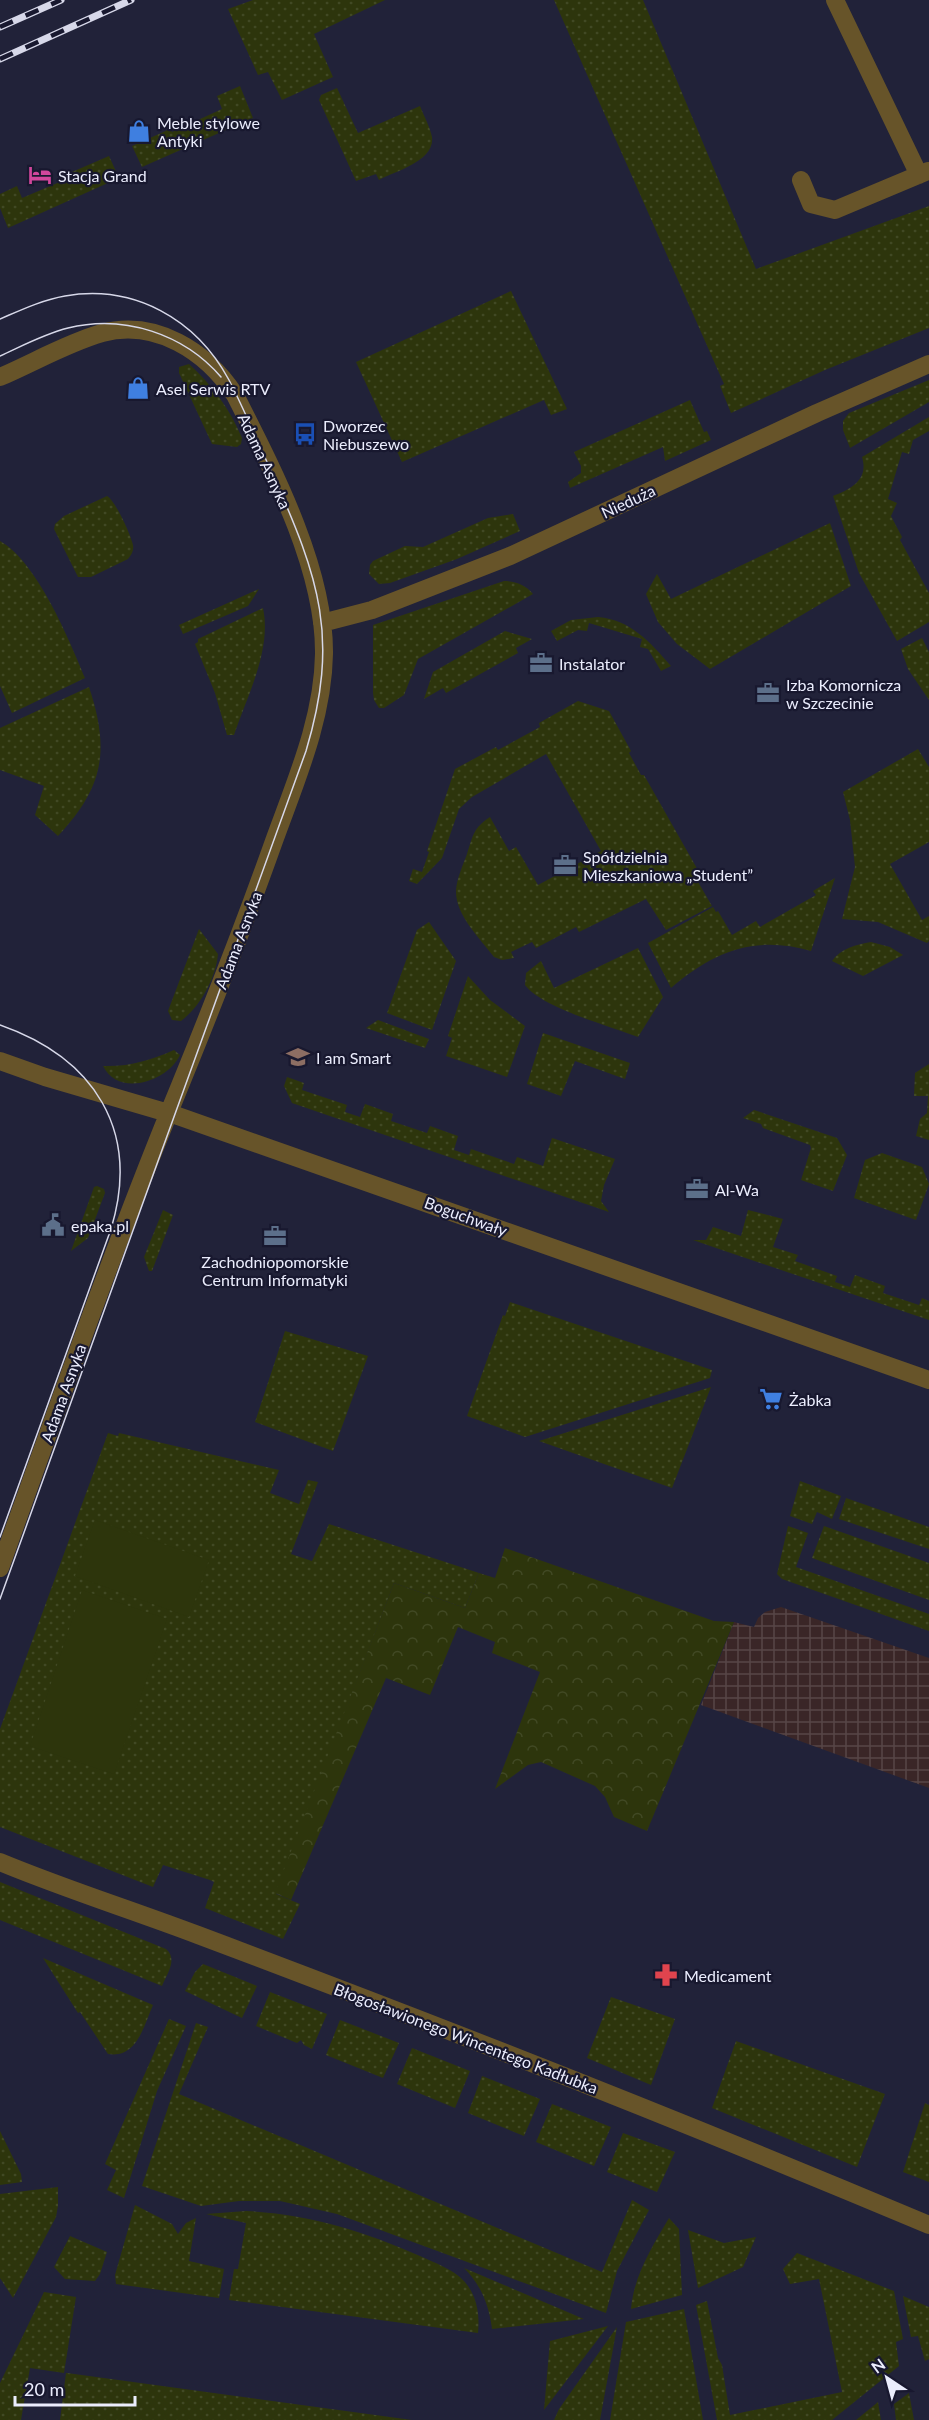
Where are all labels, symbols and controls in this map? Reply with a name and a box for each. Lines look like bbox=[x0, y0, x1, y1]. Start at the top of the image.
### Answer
place label: Meble stylowe Antyki bbox=[157, 113, 260, 150]
shop icon: Meble stylowe Antyki bbox=[126, 118, 152, 144]
hotel icon: Stacja Grand bbox=[27, 162, 53, 188]
place label: Stacja Grand bbox=[58, 166, 147, 185]
shop icon: Asel Serwis RTV bbox=[125, 375, 151, 401]
place label: Asel Serwis RTV bbox=[156, 379, 271, 398]
street label: Adama Asnyka bbox=[235, 410, 295, 512]
place label: Dworzec Niebuszewo bbox=[323, 416, 409, 453]
bus stop icon: Dworzec Niebuszewo bbox=[292, 421, 318, 447]
street label: Nieduża bbox=[598, 480, 658, 522]
office icon: Instalator bbox=[528, 650, 554, 676]
place label: Instalator bbox=[559, 654, 625, 673]
place label: Izba Komornicza w Szczecinie bbox=[786, 675, 901, 712]
office icon: Izba Komornicza w Szczecinie bbox=[755, 680, 781, 706]
place label: Spółdzielnia Mieszkaniowa „Student” bbox=[583, 847, 753, 884]
office icon: Spółdzielnia Mieszkaniowa „Student” bbox=[552, 852, 578, 878]
street label: Adama Asnyka bbox=[211, 888, 265, 992]
school or university icon: I am Smart bbox=[285, 1044, 311, 1070]
place label: I am Smart bbox=[316, 1048, 391, 1067]
office icon: Al-Wa bbox=[684, 1176, 710, 1202]
place label: Al-Wa bbox=[715, 1180, 759, 1199]
street label: Boguchwały bbox=[422, 1192, 511, 1240]
public building icon: epaka.pl bbox=[40, 1212, 66, 1238]
place label: epaka.pl bbox=[71, 1216, 129, 1235]
office icon: Zachodniopomorskie Centrum Informatyki bbox=[262, 1223, 288, 1249]
place label: Zachodniopomorskie Centrum Informatyki bbox=[201, 1252, 349, 1289]
street label: Adama Asnyka bbox=[36, 1341, 90, 1445]
supermarket icon: Żabka bbox=[758, 1386, 784, 1412]
place label: Żabka bbox=[789, 1390, 832, 1409]
pharmacy icon: Medicament bbox=[653, 1962, 679, 1988]
place label: Medicament bbox=[684, 1966, 772, 1985]
street label: Błogosławionego Wincentego Kadłubka bbox=[331, 1979, 601, 2097]
north arrow bbox=[857, 2348, 917, 2408]
text: N bbox=[867, 2354, 888, 2377]
scale bar bbox=[15, 2369, 135, 2407]
text: 20 m bbox=[24, 2378, 64, 2400]

